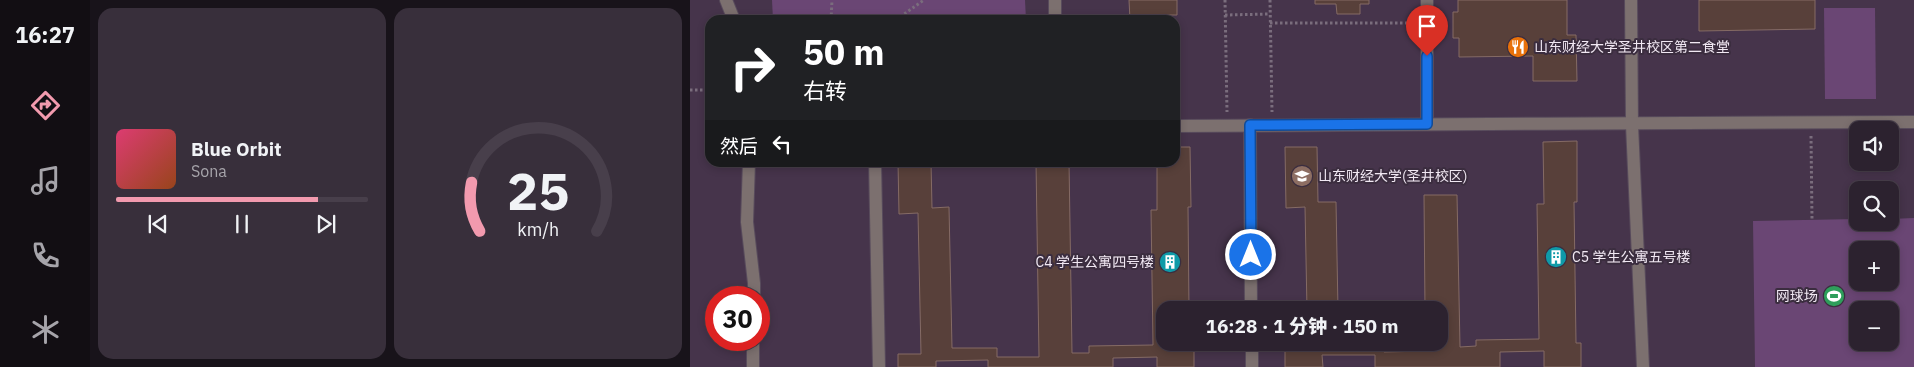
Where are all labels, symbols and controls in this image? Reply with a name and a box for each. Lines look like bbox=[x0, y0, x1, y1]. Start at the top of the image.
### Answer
pin bbox=[1406, 5, 1448, 56]
icon: arrive bbox=[1413, 12, 1441, 40]
text: 16:27 bbox=[15, 20, 75, 49]
text: 50 m bbox=[803, 29, 885, 75]
icon: right bbox=[720, 35, 785, 100]
restaurant icon: 山东财经大学圣井校区第二食堂 bbox=[1506, 35, 1530, 59]
place label: 山东财经大学圣井校区第二食堂 bbox=[1534, 38, 1730, 56]
text: 右转 bbox=[803, 76, 847, 105]
icon: directions bbox=[28, 88, 63, 123]
map controls bbox=[1849, 121, 1899, 351]
button: sound bbox=[1849, 121, 1899, 171]
icon: left bbox=[768, 130, 796, 158]
text: 然后 bbox=[720, 134, 758, 158]
text: Blue Orbit bbox=[191, 137, 281, 161]
text: 25 bbox=[507, 157, 569, 224]
text: Sona bbox=[191, 161, 227, 181]
icon: music bbox=[28, 163, 63, 198]
school or university icon: 山东财经大学(圣井校区) bbox=[1290, 164, 1314, 188]
place label: 山东财经大学(圣井校区) bbox=[1318, 167, 1467, 185]
button: search bbox=[1849, 181, 1899, 231]
icon: previous bbox=[144, 210, 172, 238]
icon: pause bbox=[228, 210, 256, 238]
icon: next bbox=[312, 210, 340, 238]
text: km/h bbox=[517, 218, 559, 241]
position arrow bbox=[1224, 228, 1276, 280]
icon: phone bbox=[28, 238, 63, 273]
button: + bbox=[1849, 241, 1899, 291]
building icon: C5 学生公寓五号楼 bbox=[1544, 245, 1568, 269]
place label: C5 学生公寓五号楼 bbox=[1572, 248, 1690, 266]
building icon: C4 学生公寓四号楼 bbox=[1158, 250, 1182, 274]
place label: C4 学生公寓四号楼 bbox=[1036, 253, 1154, 271]
sports icon: 网球场 bbox=[1822, 284, 1846, 308]
speed limit sign: 30 bbox=[705, 286, 770, 351]
place label: 网球场 bbox=[1776, 287, 1818, 305]
button: − bbox=[1849, 301, 1899, 351]
icon: climate bbox=[28, 312, 63, 347]
text: 16:28 · 1 分钟 · 150 m bbox=[1206, 314, 1398, 338]

